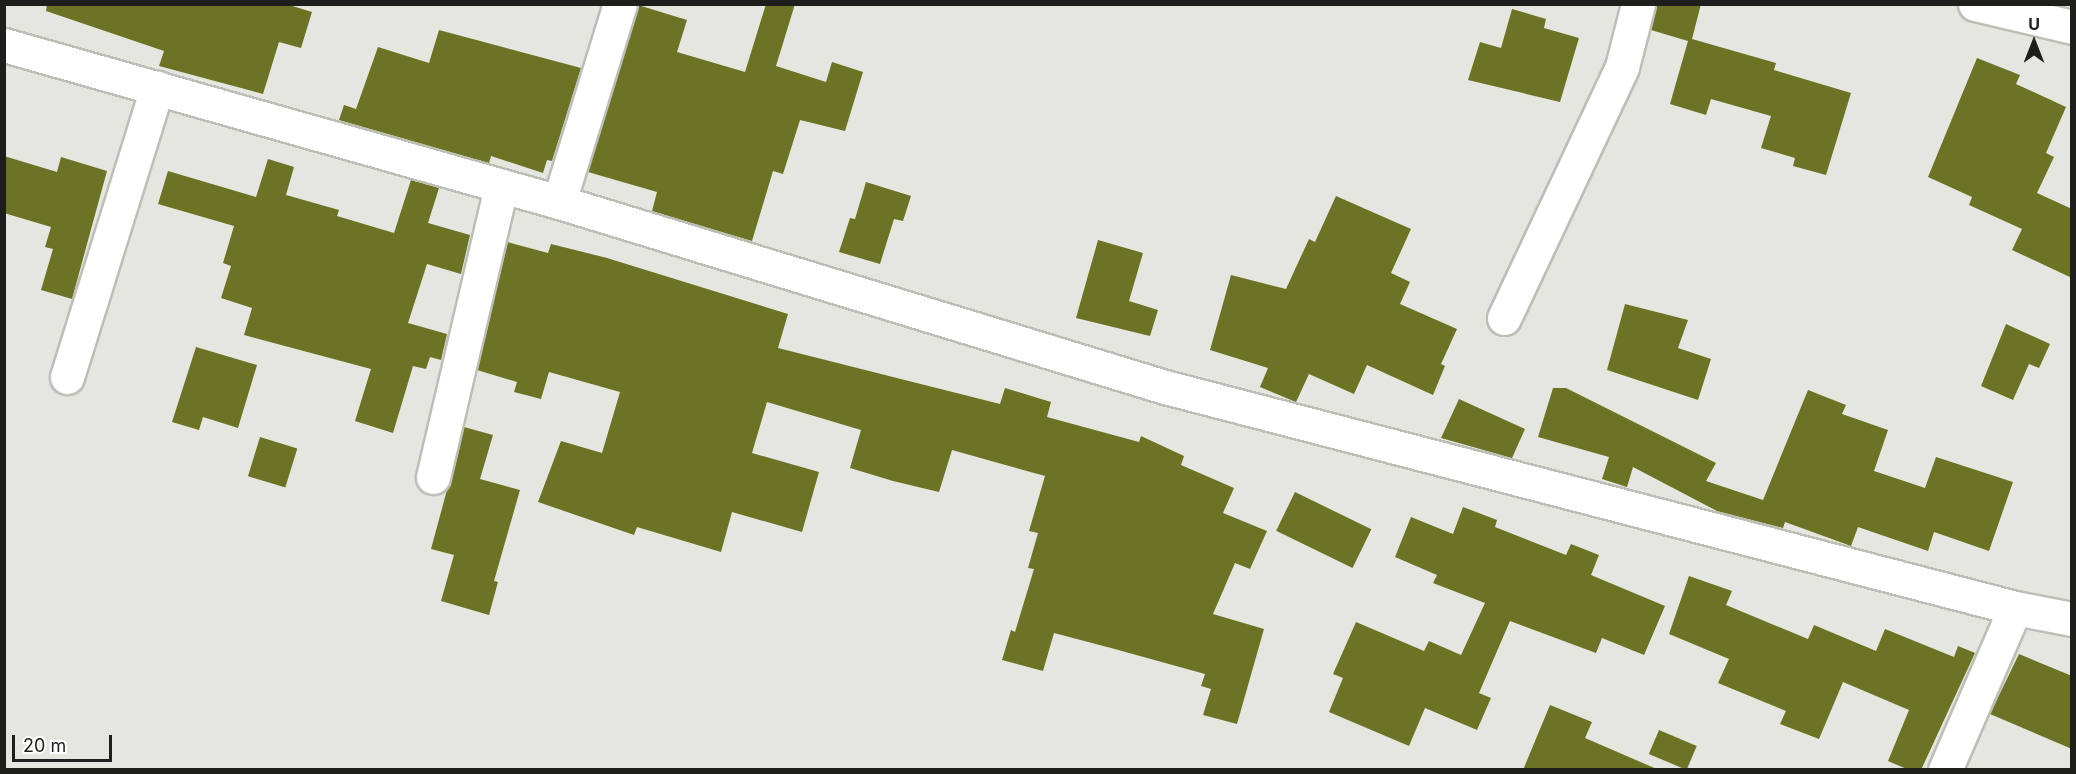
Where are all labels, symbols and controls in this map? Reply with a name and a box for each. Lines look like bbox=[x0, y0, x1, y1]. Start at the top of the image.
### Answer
north arrow bbox=[2004, 12, 2064, 72]
text: U bbox=[2028, 14, 2040, 34]
scale bar bbox=[15, 723, 116, 761]
text: 20 m bbox=[23, 735, 66, 756]

